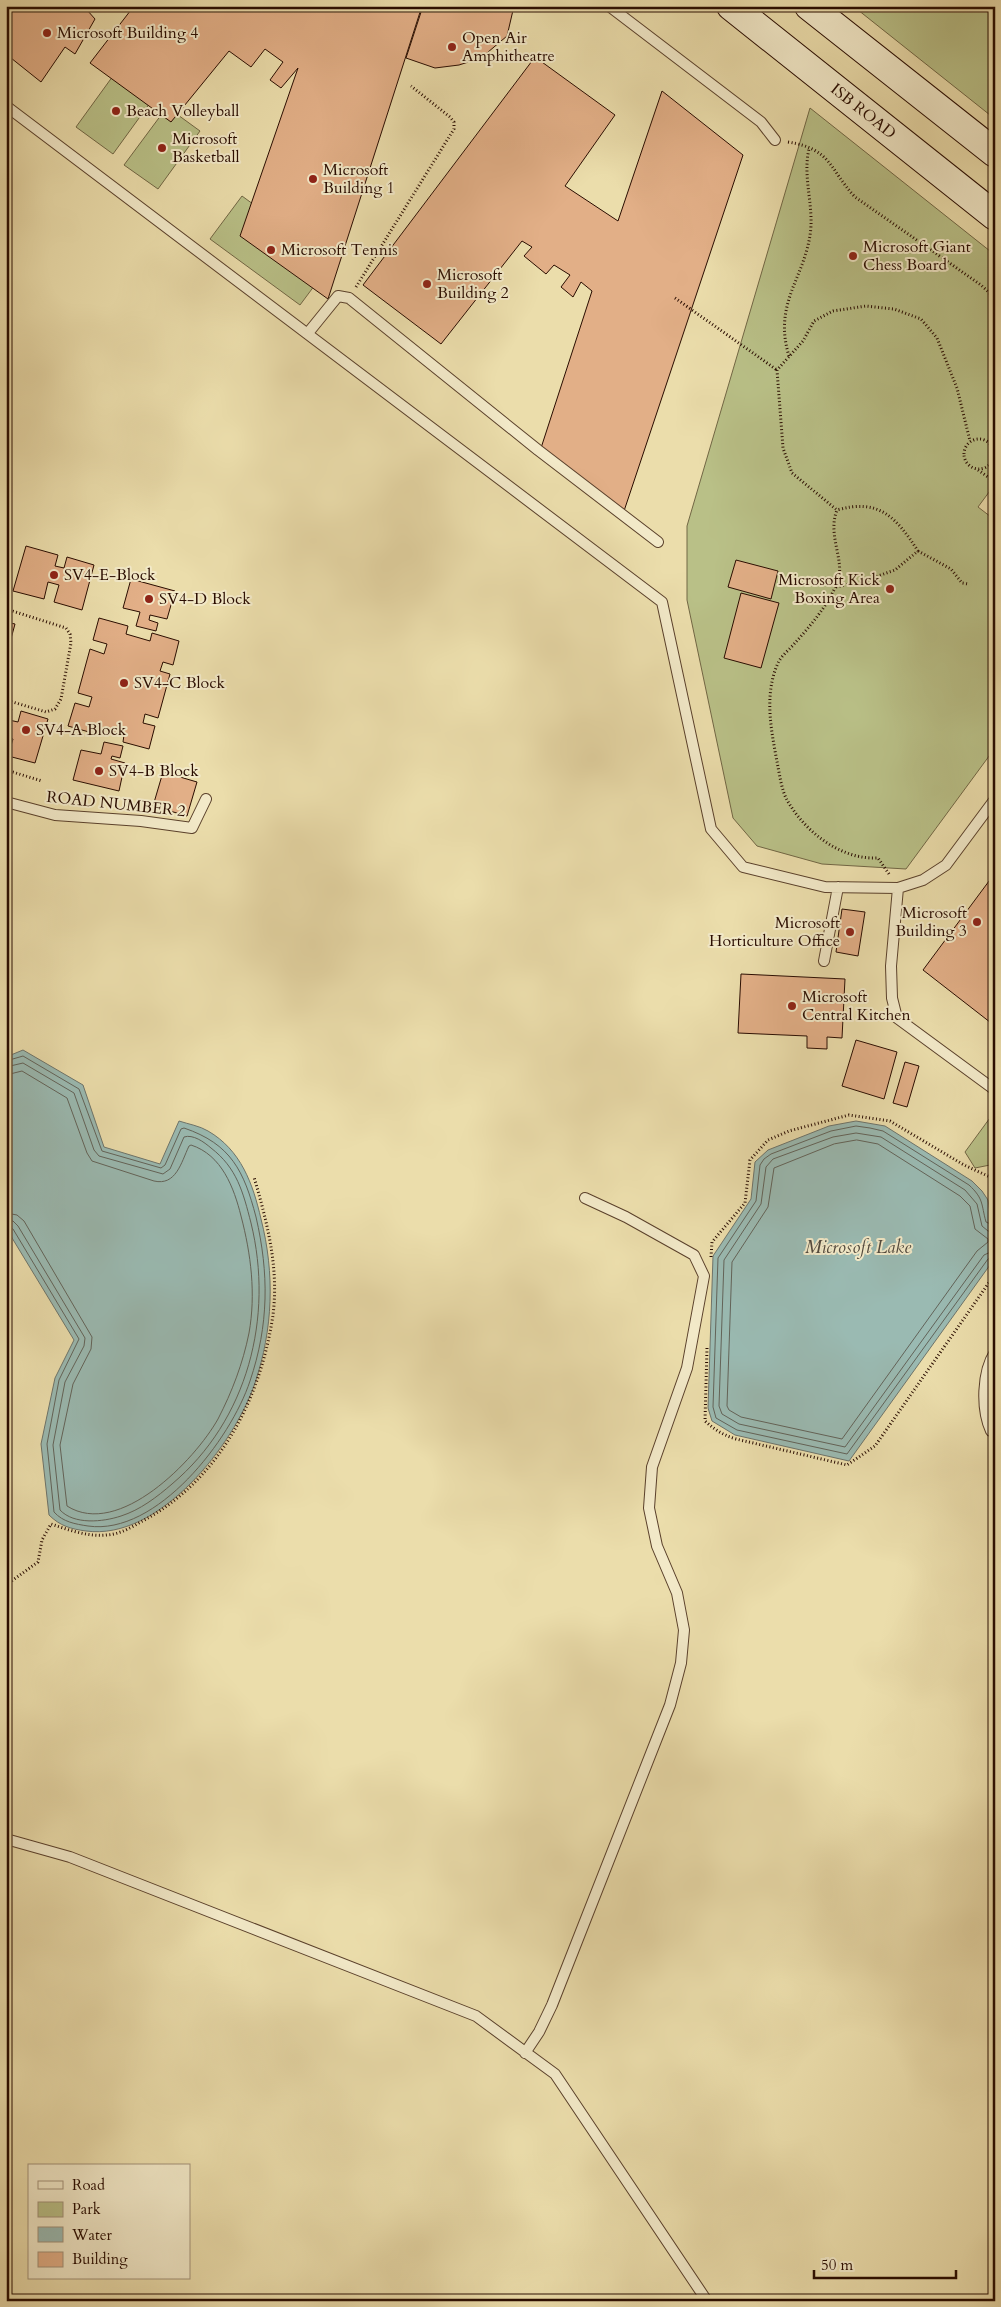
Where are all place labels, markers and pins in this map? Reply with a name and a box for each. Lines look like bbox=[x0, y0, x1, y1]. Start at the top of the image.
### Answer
place label: Microsoft Building 4 bbox=[57, 22, 198, 44]
marker: Microsoft Building 4 bbox=[41, 27, 53, 39]
place label: Open Air Amphitheatre bbox=[462, 27, 555, 67]
marker: Open Air Amphitheatre bbox=[446, 41, 458, 53]
place label: Beach Volleyball bbox=[126, 100, 239, 122]
marker: Beach Volleyball bbox=[110, 105, 122, 117]
place label: Microsoft Basketball bbox=[172, 128, 240, 168]
marker: Microsoft Basketball bbox=[156, 142, 168, 154]
place label: Microsoft Building 1 bbox=[323, 159, 395, 199]
marker: Microsoft Building 1 bbox=[307, 173, 319, 185]
place label: Microsoft Giant Chess Board bbox=[863, 236, 971, 276]
place label: Microsoft Tennis bbox=[281, 239, 398, 261]
marker: Microsoft Tennis bbox=[265, 244, 277, 256]
marker: Microsoft Giant Chess Board bbox=[847, 250, 859, 262]
place label: Microsoft Building 2 bbox=[437, 264, 509, 304]
marker: Microsoft Building 2 bbox=[421, 278, 433, 290]
place label: SV4-E-Block bbox=[64, 564, 156, 586]
marker: SV4-E-Block bbox=[48, 569, 60, 581]
place label: Microsoft Kick Boxing Area bbox=[778, 569, 880, 609]
marker: Microsoft Kick Boxing Area bbox=[884, 583, 896, 595]
place label: SV4-D Block bbox=[159, 588, 251, 610]
marker: SV4-D Block bbox=[143, 593, 155, 605]
place label: SV4-C Block bbox=[134, 672, 226, 694]
marker: SV4-C Block bbox=[118, 677, 130, 689]
place label: SV4-A Block bbox=[36, 719, 127, 741]
marker: SV4-A Block bbox=[20, 724, 32, 736]
place label: SV4-B Block bbox=[109, 760, 199, 782]
marker: SV4-B Block bbox=[93, 765, 105, 777]
place label: Microsoft Building 3 bbox=[895, 902, 967, 942]
place label: Microsoft Horticulture Office bbox=[709, 912, 840, 952]
marker: Microsoft Building 3 bbox=[971, 916, 983, 928]
marker: Microsoft Horticulture Office bbox=[844, 926, 856, 938]
place label: Microsoft Central Kitchen bbox=[802, 986, 911, 1026]
marker: Microsoft Central Kitchen bbox=[786, 1000, 798, 1012]

